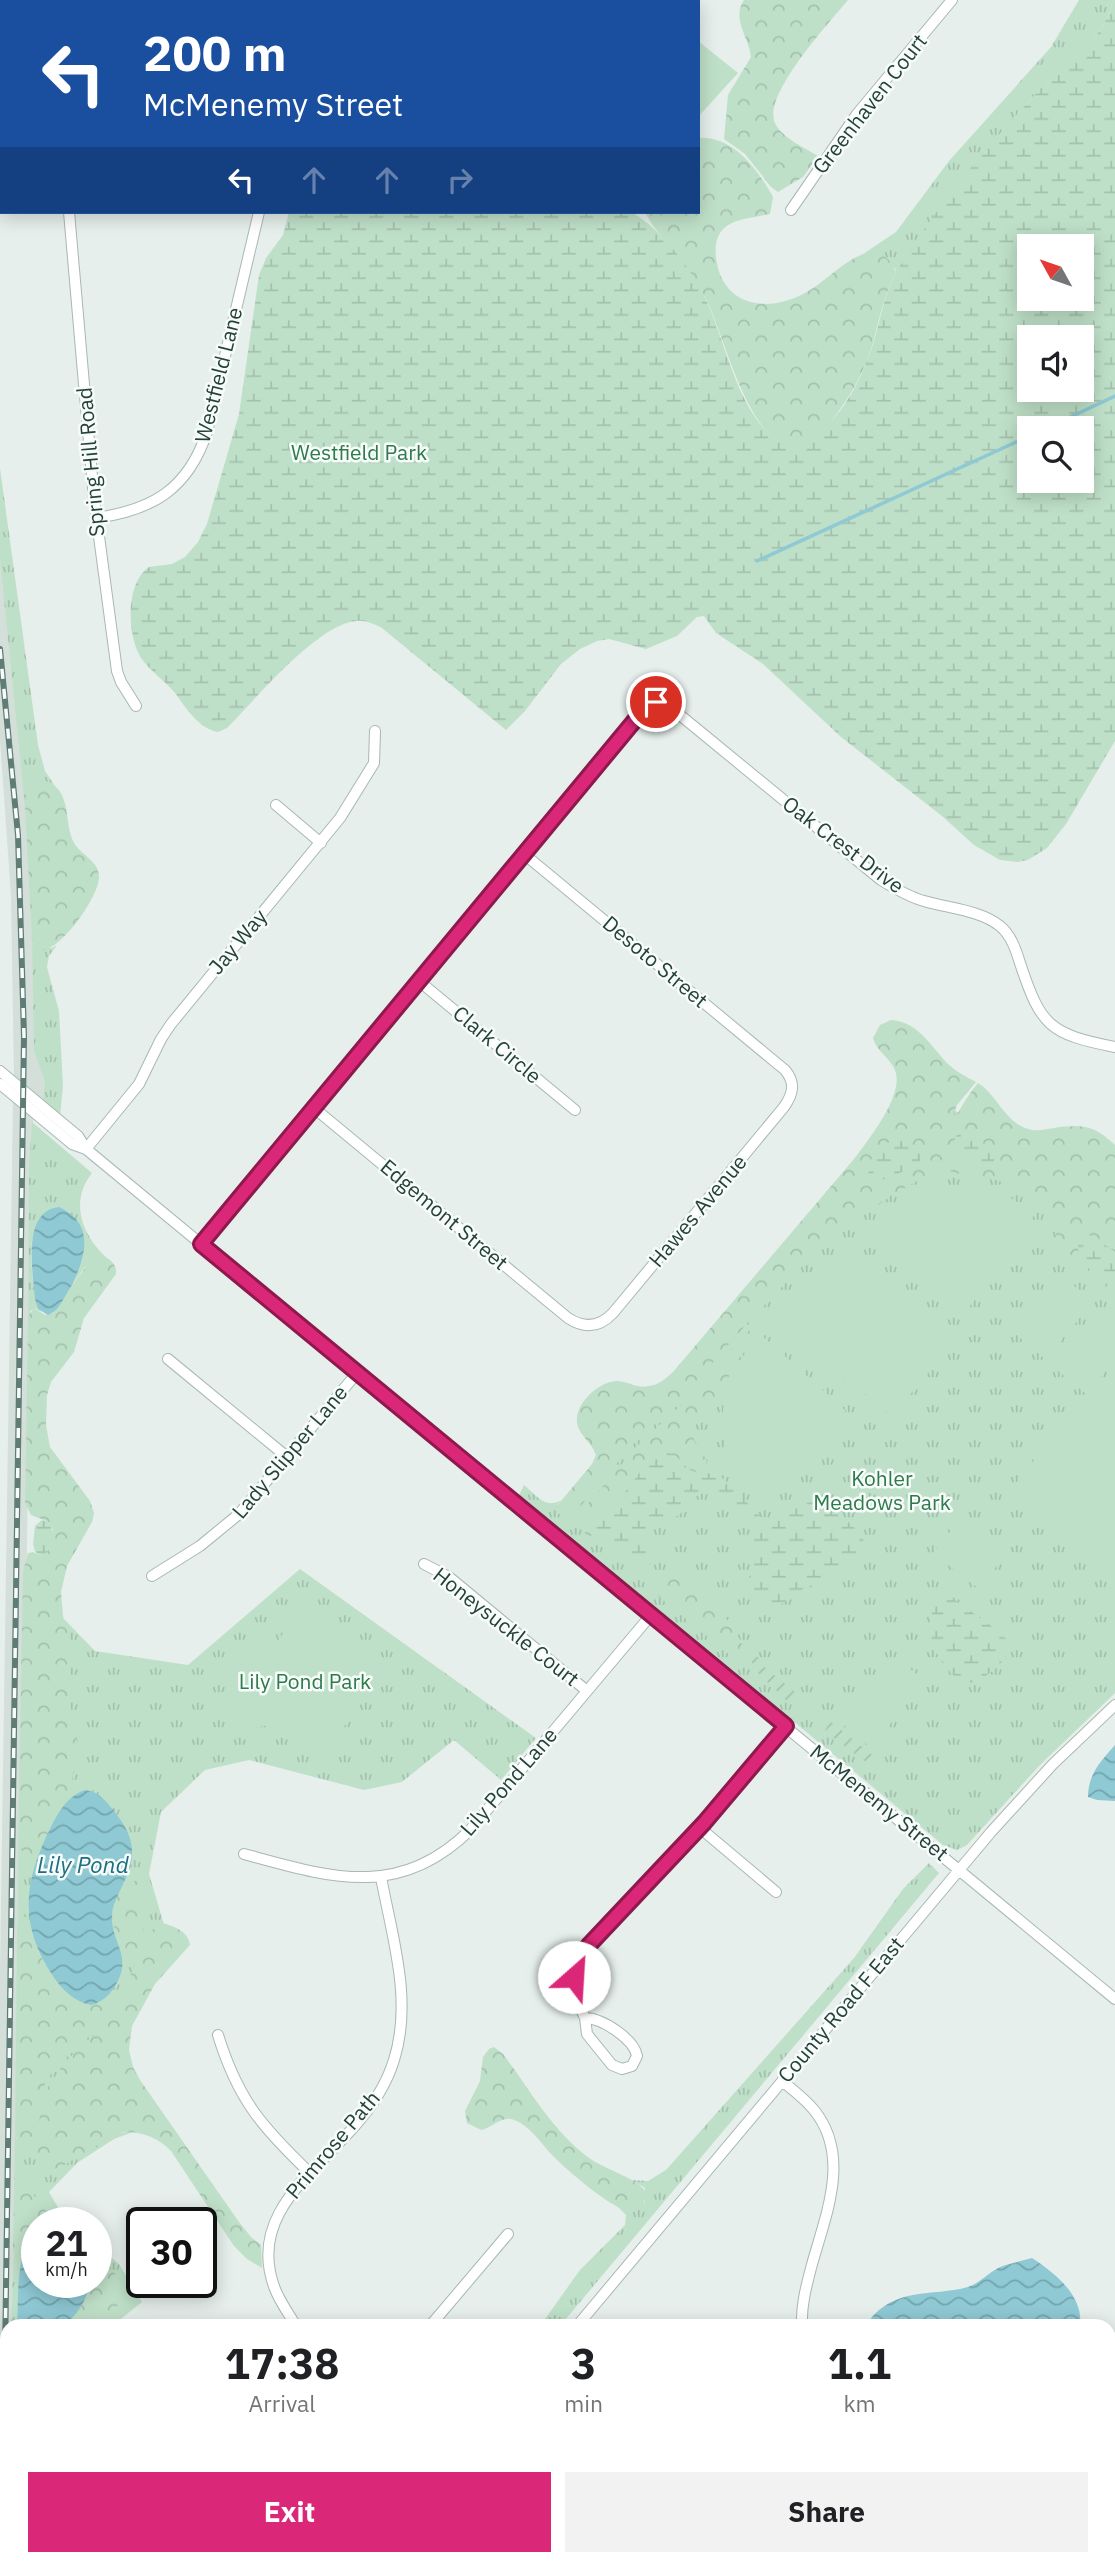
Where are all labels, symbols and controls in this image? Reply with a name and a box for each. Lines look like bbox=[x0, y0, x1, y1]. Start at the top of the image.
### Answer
text: 200 m bbox=[143, 21, 287, 84]
icon: left bbox=[28, 28, 119, 119]
street label: Greenhaven Court bbox=[806, 28, 933, 179]
text: McMenemy Street bbox=[143, 83, 403, 125]
icon: left bbox=[222, 161, 260, 199]
icon: ahead bbox=[295, 161, 333, 199]
icon: ahead bbox=[368, 161, 406, 199]
icon: right bbox=[441, 161, 479, 199]
north arrow bbox=[1017, 234, 1094, 312]
map controls bbox=[1017, 234, 1094, 493]
street label: Westfield Lane bbox=[188, 304, 248, 445]
button: sound bbox=[1017, 325, 1094, 402]
street label: Spring Hill Road bbox=[70, 386, 110, 538]
button: search bbox=[1017, 416, 1094, 493]
park label: Westfield Park bbox=[291, 438, 427, 466]
pin bbox=[626, 672, 686, 732]
icon: arrive bbox=[637, 683, 675, 721]
street label: Oak Crest Drive bbox=[777, 789, 910, 899]
street label: Jay Way bbox=[202, 902, 273, 980]
street label: Desoto Street bbox=[597, 909, 714, 1013]
street label: Clark Circle bbox=[448, 999, 548, 1089]
street label: Hawes Avenue bbox=[642, 1148, 753, 1273]
street label: Edgemont Street bbox=[375, 1153, 514, 1276]
street label: Lady Slipper Lane bbox=[225, 1379, 353, 1524]
park label: Kohler Meadows Park bbox=[813, 1464, 951, 1516]
street label: Honeysuckle Court bbox=[428, 1560, 585, 1692]
park label: Lily Pond Park bbox=[239, 1667, 371, 1695]
street label: Lily Pond Lane bbox=[453, 1721, 563, 1841]
street label: McMenemy Street bbox=[804, 1738, 955, 1867]
water label: Lily Pond bbox=[37, 1849, 130, 1879]
street label: County Road F East bbox=[771, 1931, 910, 2088]
position arrow bbox=[537, 1940, 611, 2014]
street label: Primrose Path bbox=[279, 2084, 386, 2204]
speed limit sign: 30 bbox=[126, 2207, 217, 2298]
text: 21 bbox=[45, 2220, 88, 2266]
text: km/h bbox=[45, 2258, 88, 2281]
text: 17:38 bbox=[225, 2336, 339, 2391]
text: 3 bbox=[571, 2336, 596, 2391]
text: 1.1 bbox=[828, 2336, 891, 2391]
text: Arrival bbox=[249, 2388, 316, 2418]
text: min bbox=[564, 2388, 603, 2418]
text: km bbox=[843, 2388, 876, 2418]
button: Exit bbox=[28, 2472, 551, 2552]
button: Share bbox=[565, 2472, 1088, 2552]

